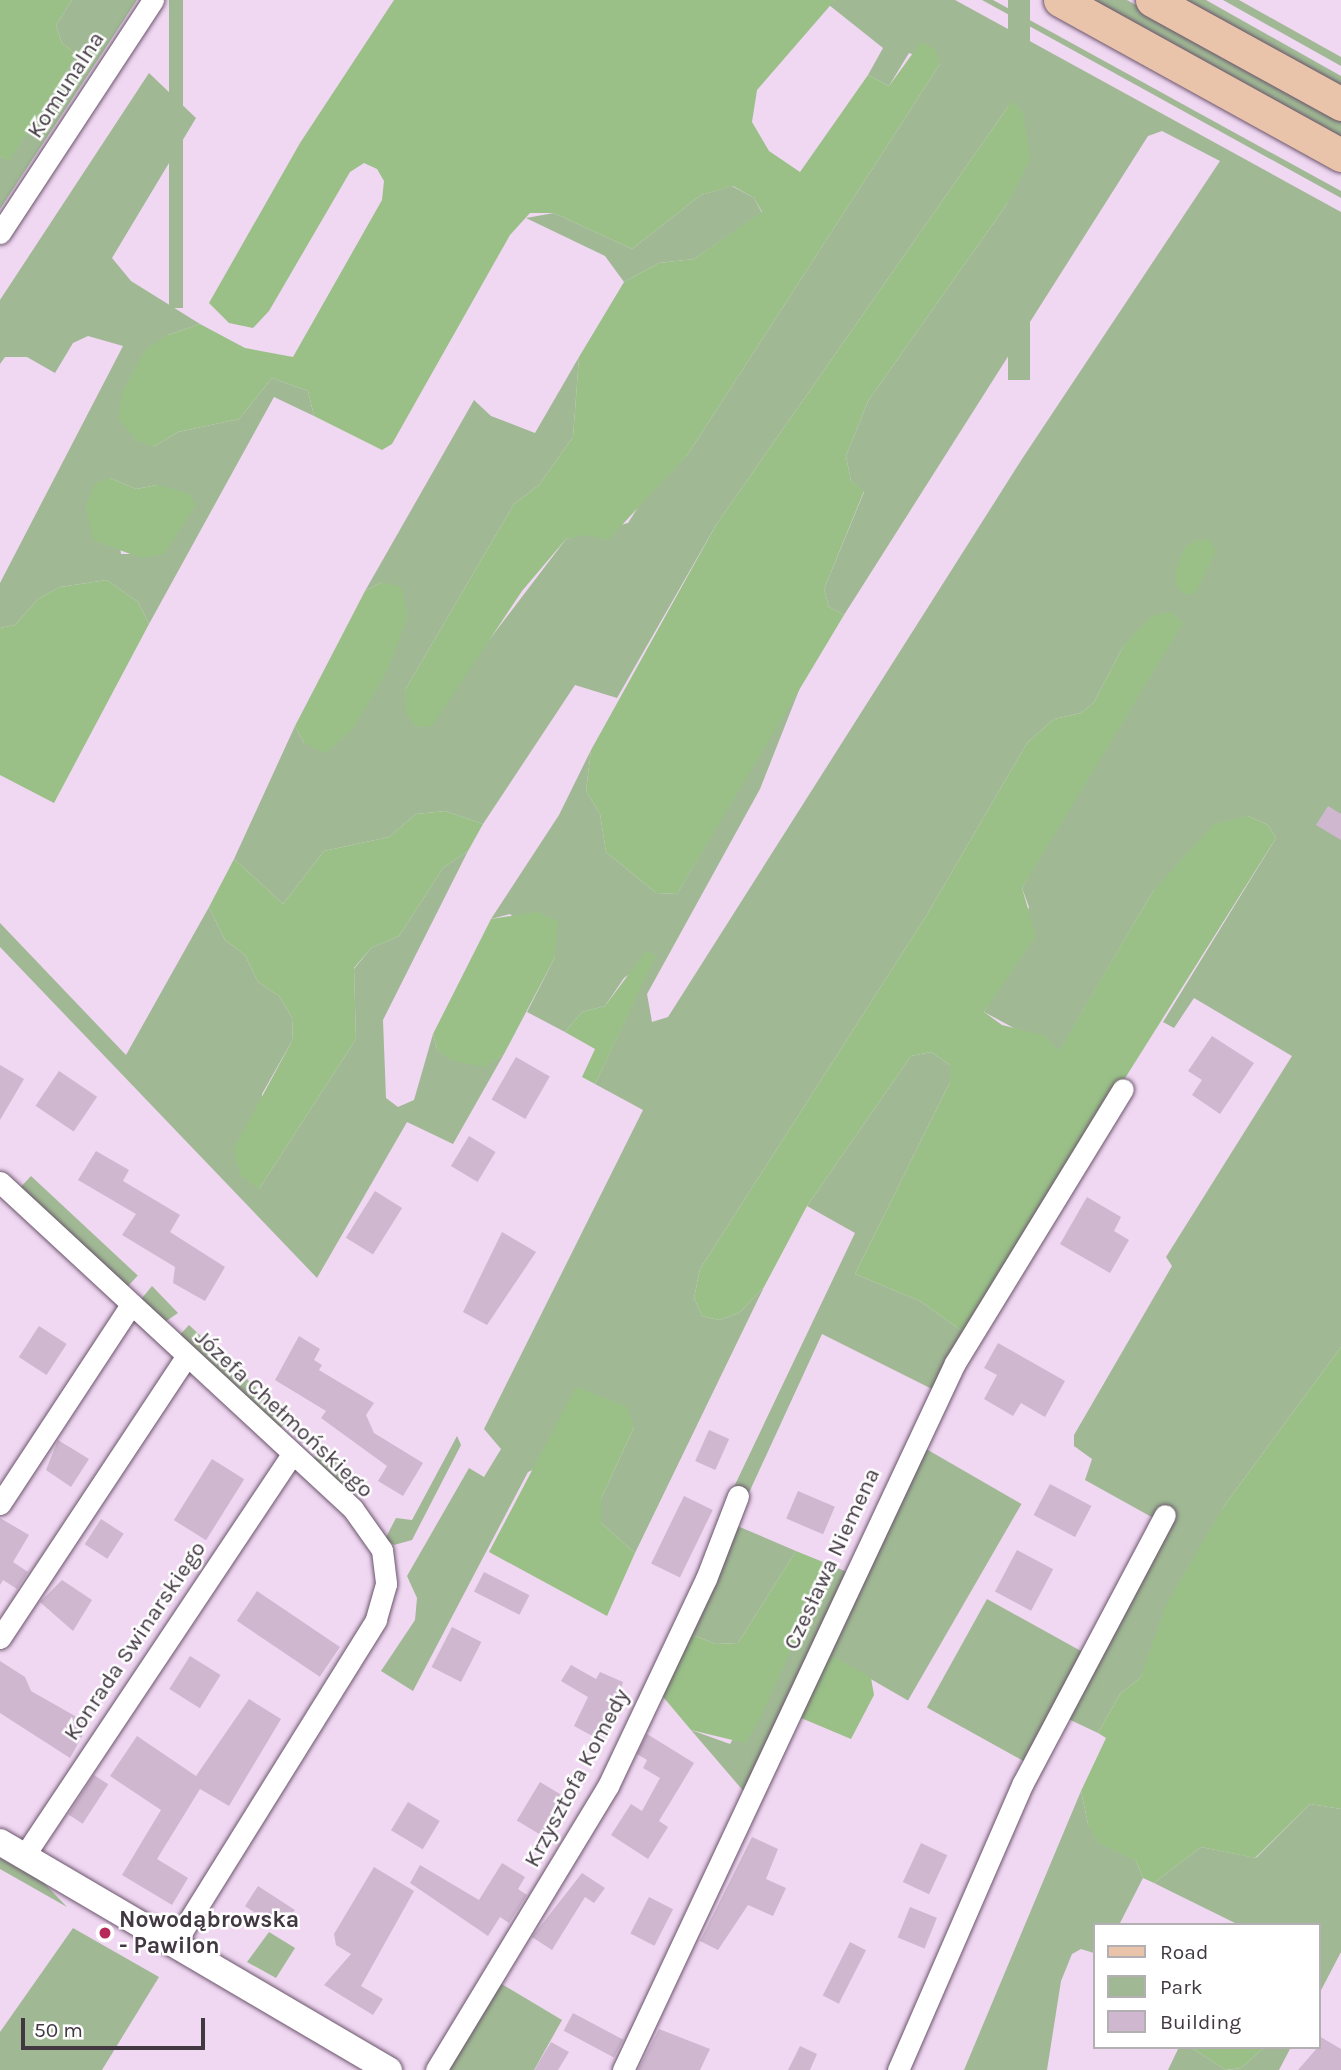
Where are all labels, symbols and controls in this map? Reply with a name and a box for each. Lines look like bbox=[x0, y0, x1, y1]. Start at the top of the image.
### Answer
street label: Komunalna bbox=[21, 27, 111, 143]
street label: Józefa Chełmońskiego bbox=[189, 1324, 379, 1504]
street label: Czesława Niemena bbox=[778, 1464, 886, 1654]
street label: Konrada Swinarskiego bbox=[58, 1536, 212, 1746]
street label: Krzysztofa Komedy bbox=[518, 1684, 636, 1872]
place label: Nowodąbrowska - Pawilon bbox=[119, 1906, 299, 1960]
legend bbox=[1092, 1923, 1320, 2049]
marker: Nowodąbrowska - Pawilon bbox=[97, 1925, 113, 1941]
text: Road bbox=[1160, 1940, 1208, 1964]
text: Park bbox=[1160, 1975, 1203, 1999]
scale bar bbox=[24, 2004, 208, 2048]
text: Building bbox=[1160, 2010, 1241, 2034]
text: 50 m bbox=[34, 2018, 83, 2042]

